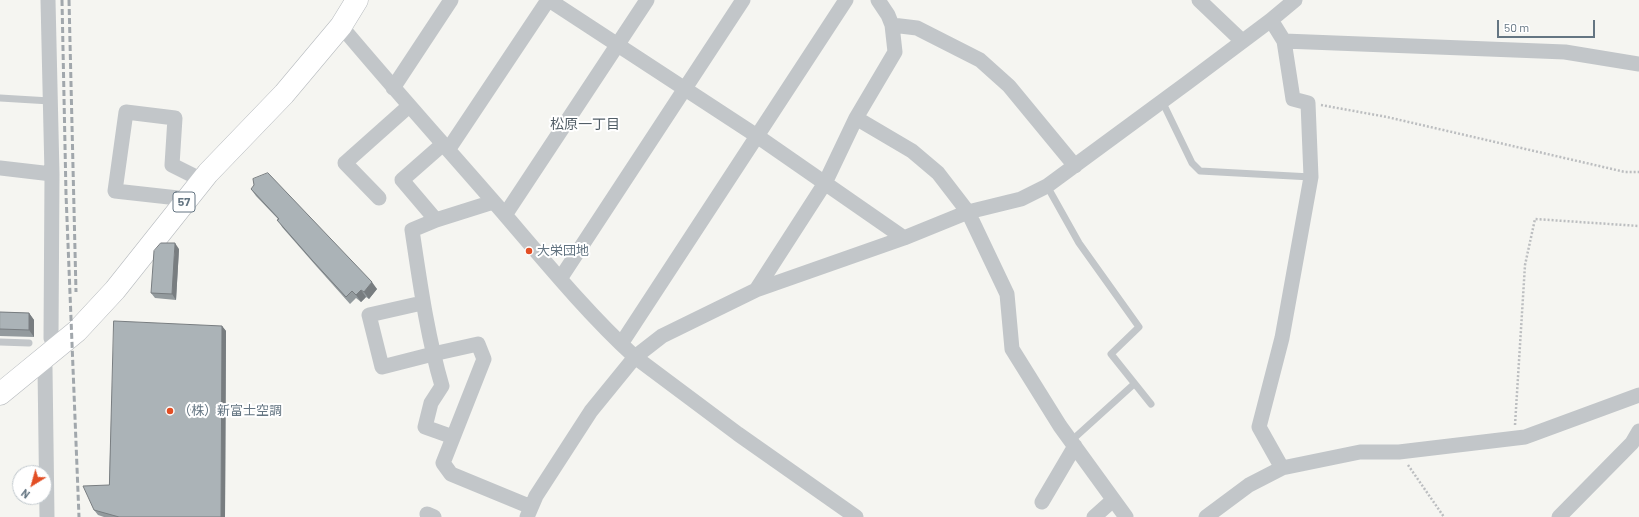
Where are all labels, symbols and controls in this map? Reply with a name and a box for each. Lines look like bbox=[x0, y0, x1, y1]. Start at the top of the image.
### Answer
scale bar bbox=[1499, 12, 1597, 38]
text: 50 m bbox=[1504, 20, 1529, 34]
district label: 松原一丁目 bbox=[550, 116, 620, 132]
road number: 57 bbox=[173, 192, 195, 212]
place label: 大栄団地 bbox=[537, 243, 589, 259]
marker: 大栄団地 bbox=[524, 246, 534, 256]
place label: （株）新富士空調 bbox=[178, 403, 282, 419]
marker: （株）新富士空調 bbox=[165, 406, 175, 416]
north arrow bbox=[12, 465, 52, 505]
text: N bbox=[18, 487, 32, 502]

